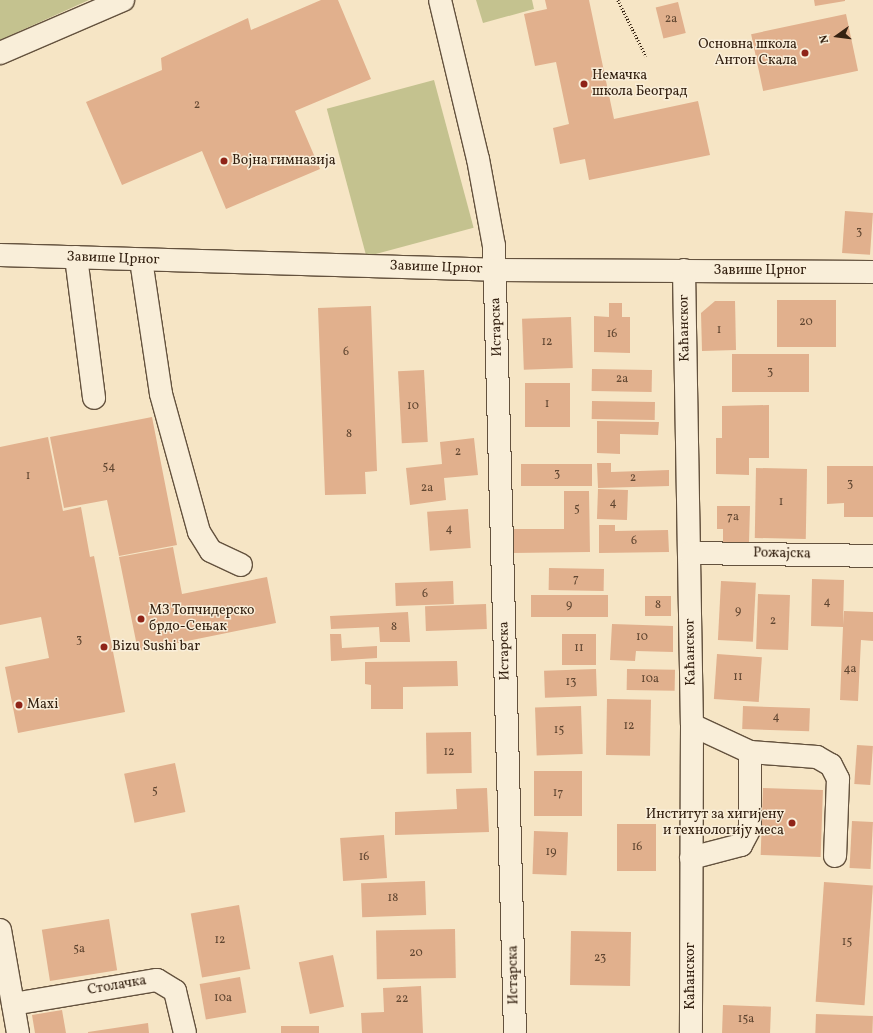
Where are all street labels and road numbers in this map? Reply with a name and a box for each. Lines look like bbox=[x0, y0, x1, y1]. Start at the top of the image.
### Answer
street label: Завише Црног bbox=[66, 249, 160, 269]
street label: Завише Црног bbox=[389, 258, 483, 278]
street label: Завише Црног bbox=[714, 263, 806, 279]
street label: Каћанског bbox=[676, 294, 694, 362]
street label: Истарска bbox=[488, 297, 506, 357]
street label: Рожајска bbox=[753, 545, 811, 563]
street label: Каћанског bbox=[682, 618, 700, 686]
street label: Истарска bbox=[496, 621, 514, 681]
street label: Каћанског bbox=[683, 942, 699, 1010]
street label: Истарска bbox=[505, 945, 523, 1005]
street label: Столачка bbox=[86, 973, 148, 999]

